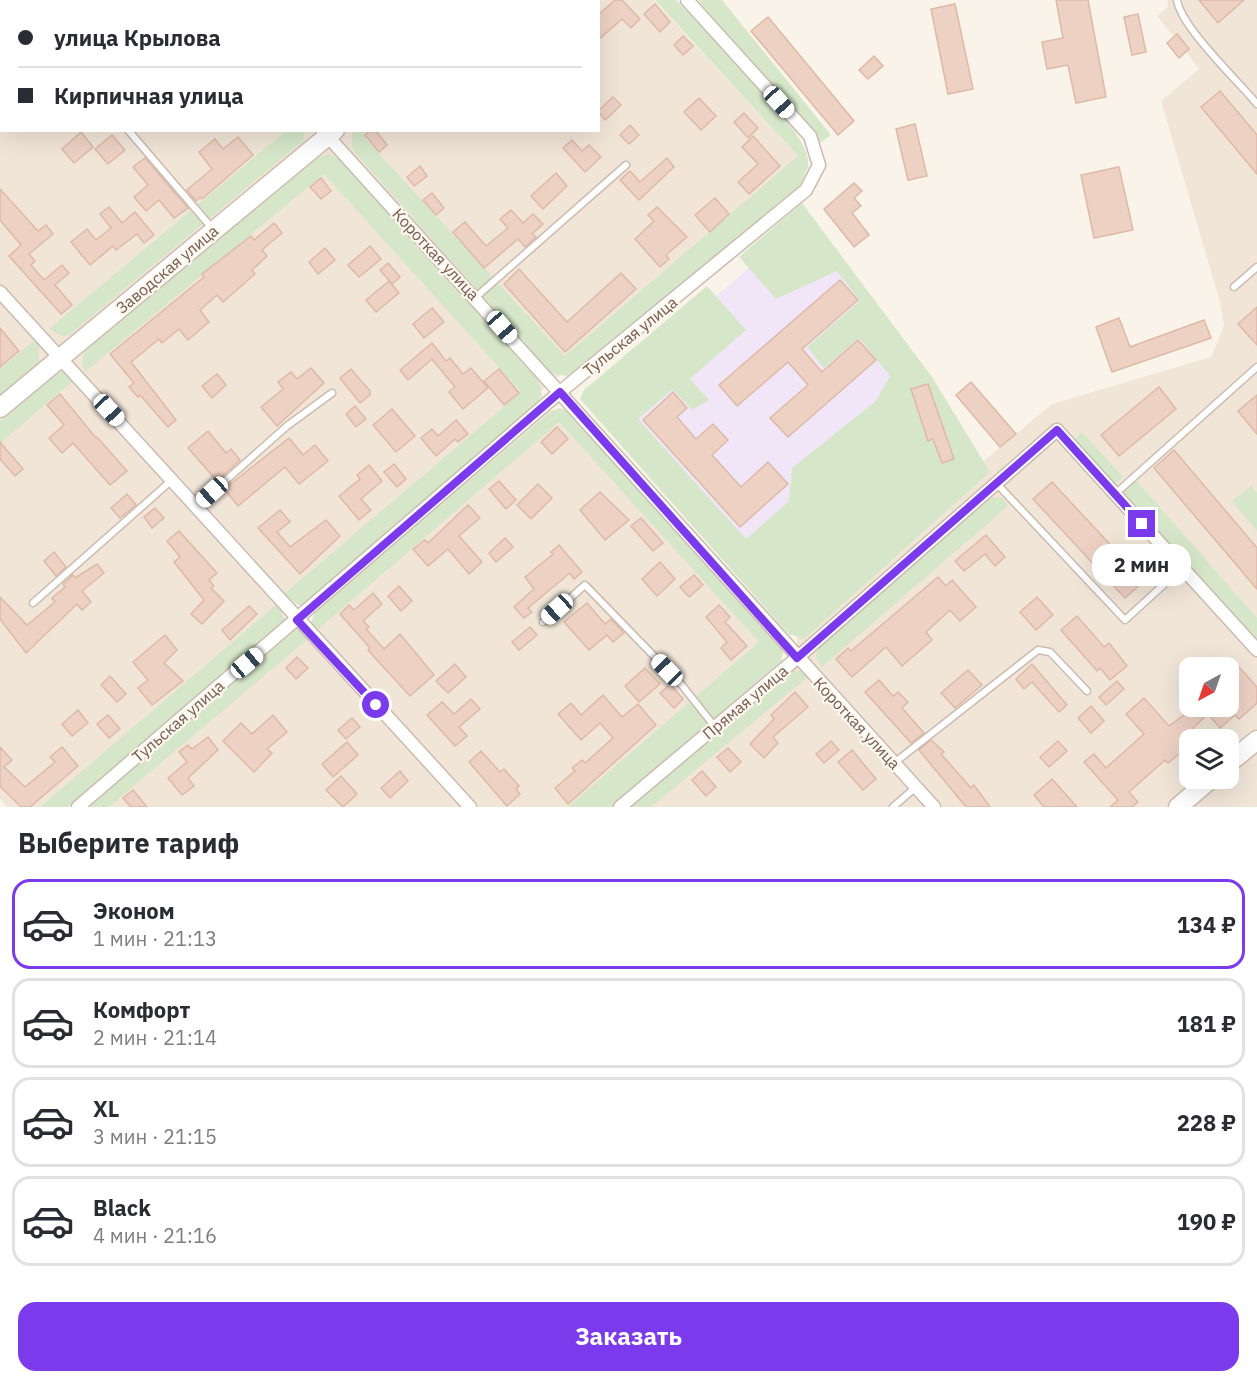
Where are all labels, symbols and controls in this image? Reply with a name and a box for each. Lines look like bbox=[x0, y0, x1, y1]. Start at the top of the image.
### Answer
text: улица Крылова bbox=[54, 23, 221, 52]
text: Кирпичная улица bbox=[54, 81, 244, 110]
car bbox=[760, 83, 798, 121]
street label: Короткая улица bbox=[388, 204, 484, 305]
street label: Заводская улица bbox=[112, 220, 223, 318]
street label: Тульская улица bbox=[579, 292, 682, 380]
car bbox=[483, 308, 521, 346]
car bbox=[90, 391, 128, 429]
car bbox=[193, 473, 231, 511]
route end bbox=[1128, 510, 1155, 537]
callout: 2 мин bbox=[1092, 545, 1192, 587]
text: 2 мин bbox=[1114, 551, 1169, 578]
car bbox=[538, 590, 576, 628]
car bbox=[227, 645, 267, 681]
car bbox=[648, 651, 686, 689]
north arrow bbox=[1179, 657, 1239, 717]
map controls bbox=[1179, 657, 1239, 789]
street label: Прямая улица bbox=[698, 660, 792, 743]
street label: Короткая улица bbox=[809, 673, 905, 774]
street label: Тульская улица bbox=[128, 675, 228, 766]
route start bbox=[362, 691, 389, 718]
button: layers bbox=[1179, 729, 1239, 789]
text: Выберите тариф bbox=[18, 825, 239, 860]
text: Эконом bbox=[93, 896, 175, 925]
icon: car bbox=[21, 897, 75, 951]
text: 134 ₽ bbox=[1177, 910, 1236, 939]
text: 1 мин · 21:13 bbox=[93, 925, 217, 952]
text: Комфорт bbox=[93, 995, 190, 1024]
icon: car bbox=[21, 996, 75, 1050]
text: 181 ₽ bbox=[1177, 1009, 1236, 1038]
text: 2 мин · 21:14 bbox=[93, 1024, 217, 1051]
text: XL bbox=[93, 1094, 119, 1123]
icon: car bbox=[21, 1095, 75, 1149]
text: 228 ₽ bbox=[1177, 1108, 1236, 1137]
text: 3 мин · 21:15 bbox=[93, 1123, 217, 1150]
text: Black bbox=[93, 1193, 151, 1222]
icon: car bbox=[21, 1194, 75, 1248]
text: 190 ₽ bbox=[1177, 1207, 1236, 1236]
text: 4 мин · 21:16 bbox=[93, 1222, 217, 1249]
button: Заказать bbox=[18, 1302, 1239, 1371]

